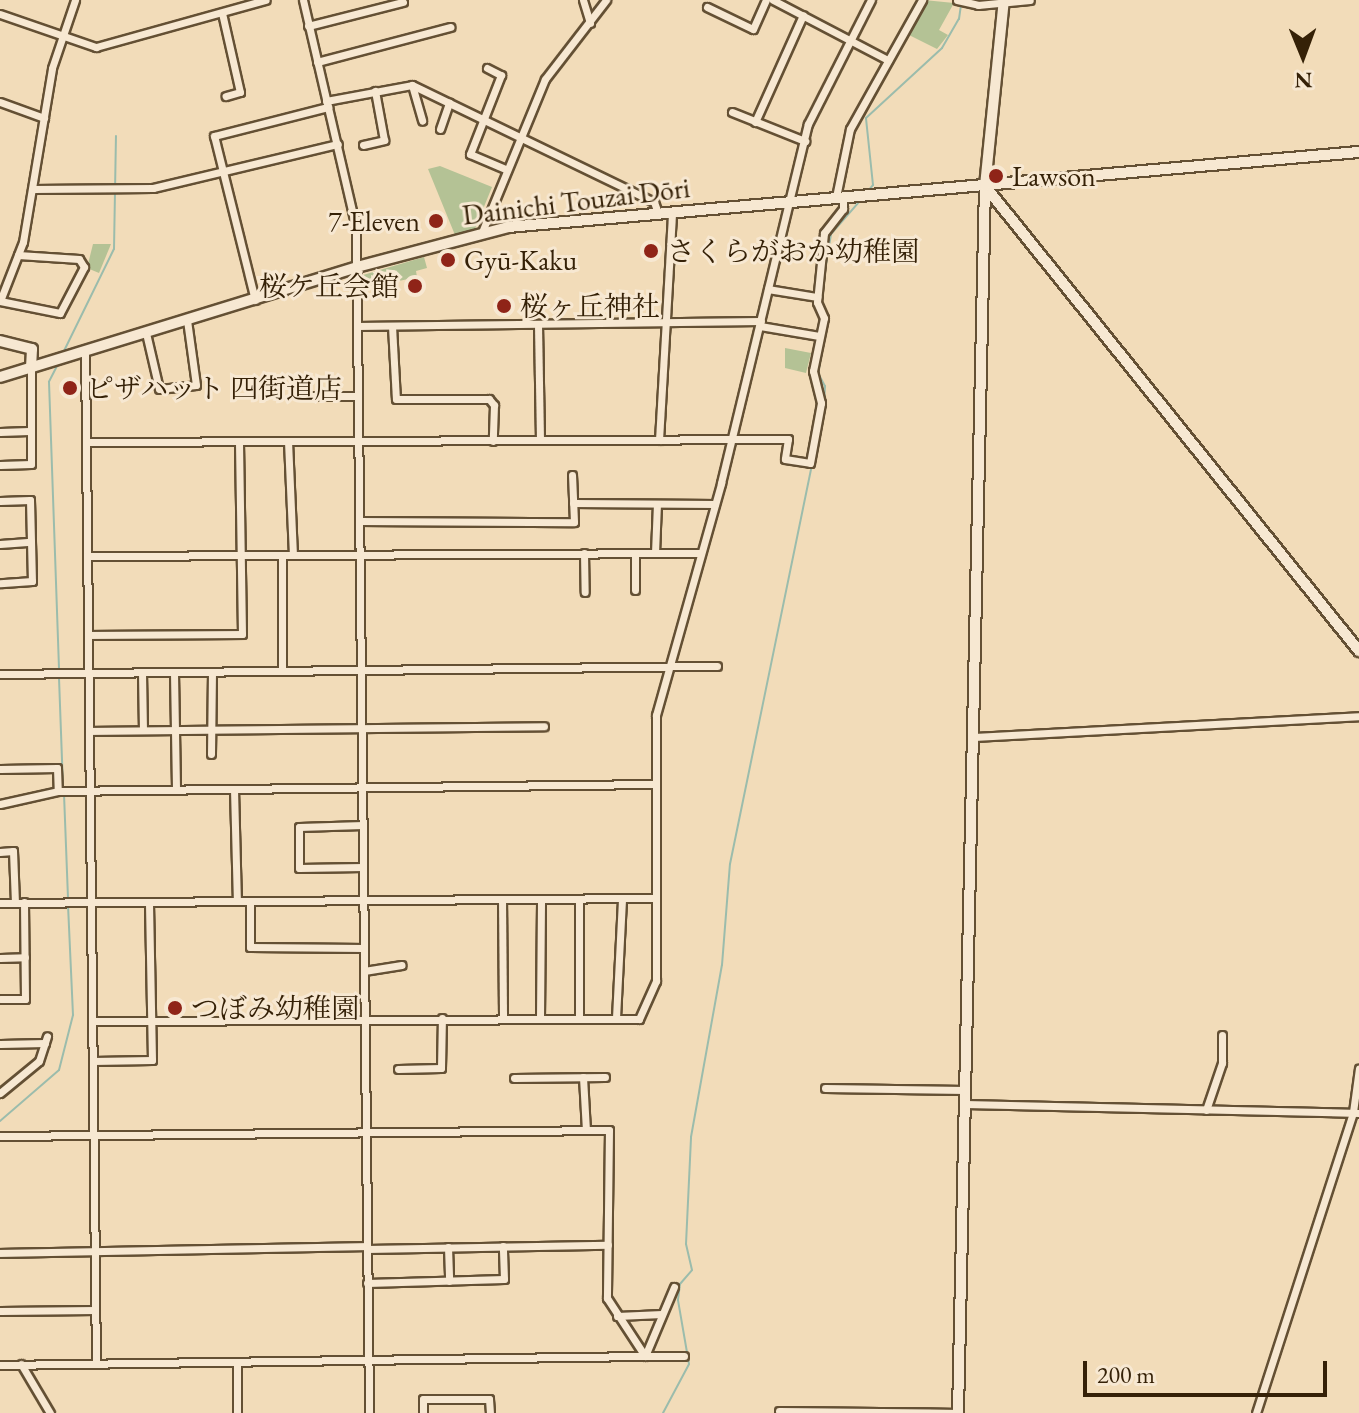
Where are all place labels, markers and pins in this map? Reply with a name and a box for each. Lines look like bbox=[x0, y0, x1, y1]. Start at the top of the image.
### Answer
place label: Lawson bbox=[1012, 159, 1096, 193]
marker: Lawson bbox=[987, 167, 1005, 185]
place label: 7-Eleven bbox=[328, 204, 420, 238]
marker: 7-Eleven bbox=[427, 212, 445, 230]
place label: さくらがおか幼稚園 bbox=[667, 234, 919, 268]
marker: さくらがおか幼稚園 bbox=[642, 242, 660, 260]
place label: Gyū-Kaku bbox=[464, 243, 577, 277]
marker: Gyū-Kaku bbox=[439, 251, 457, 269]
place label: 桜ケ丘会館 bbox=[259, 269, 399, 303]
marker: 桜ケ丘会館 bbox=[406, 277, 424, 295]
place label: 桜ヶ丘神社 bbox=[520, 289, 660, 323]
marker: 桜ヶ丘神社 bbox=[495, 297, 513, 315]
place label: ピザハット 四街道店 bbox=[86, 371, 344, 405]
marker: ピザハット 四街道店 bbox=[61, 379, 79, 397]
place label: つぼみ幼稚園 bbox=[191, 991, 359, 1025]
marker: つぼみ幼稚園 bbox=[166, 999, 184, 1017]

